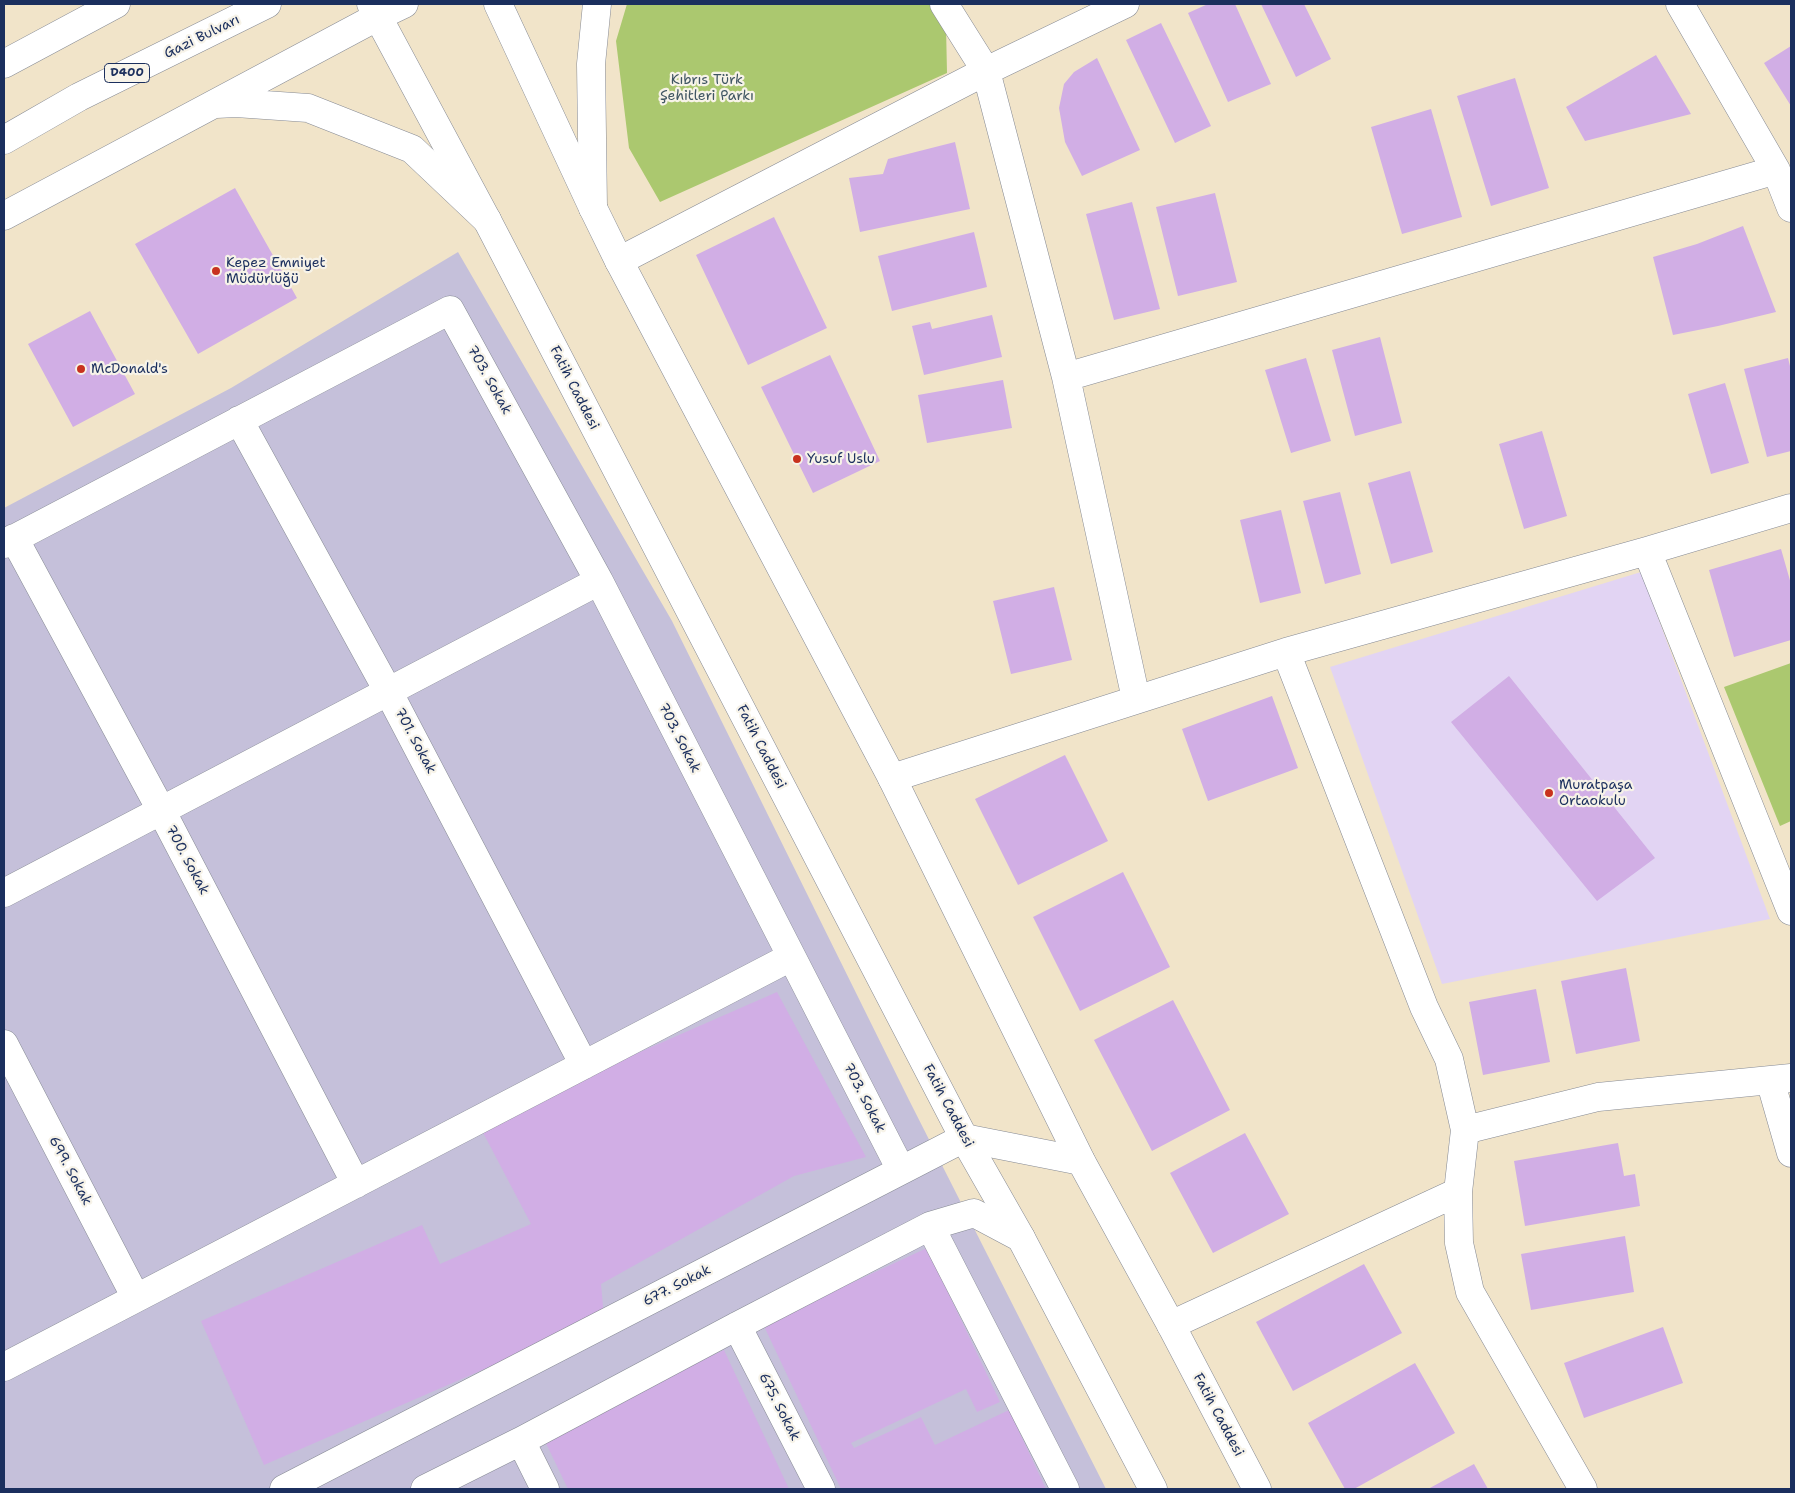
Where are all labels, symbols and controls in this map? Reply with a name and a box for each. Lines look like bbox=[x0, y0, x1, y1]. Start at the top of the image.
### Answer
street label: Gazi Bulvarı bbox=[161, 11, 243, 63]
road number: D400 bbox=[104, 64, 150, 82]
park label: Kıbrıs Türk Şehitleri Parkı bbox=[660, 72, 754, 104]
place label: Kepez Emniyet Müdürlüğü bbox=[226, 255, 326, 288]
marker: Kepez Emniyet Müdürlüğü bbox=[210, 265, 222, 277]
street label: 703. Sokak bbox=[463, 343, 515, 417]
street label: Fatih Caddesi bbox=[546, 343, 602, 433]
place label: McDonald's bbox=[91, 361, 168, 377]
marker: McDonald's bbox=[75, 363, 87, 375]
place label: Yusuf Uslu bbox=[807, 451, 875, 467]
marker: Yusuf Uslu bbox=[791, 453, 803, 465]
street label: 703. Sokak bbox=[654, 700, 704, 776]
street label: Fatih Caddesi bbox=[733, 702, 789, 792]
street label: 701. Sokak bbox=[391, 705, 439, 777]
place label: Muratpaşa Ortaokulu bbox=[1559, 777, 1633, 810]
marker: Muratpaşa Ortaokulu bbox=[1543, 787, 1555, 799]
street label: 700. Sokak bbox=[162, 822, 212, 898]
street label: 703. Sokak bbox=[839, 1060, 889, 1136]
street label: Fatih Caddesi bbox=[919, 1062, 977, 1150]
street label: 699. Sokak bbox=[45, 1134, 95, 1208]
street label: 677. Sokak bbox=[640, 1262, 714, 1310]
street label: 675. Sokak bbox=[755, 1370, 803, 1444]
street label: Fatih Caddesi bbox=[1189, 1371, 1247, 1459]

